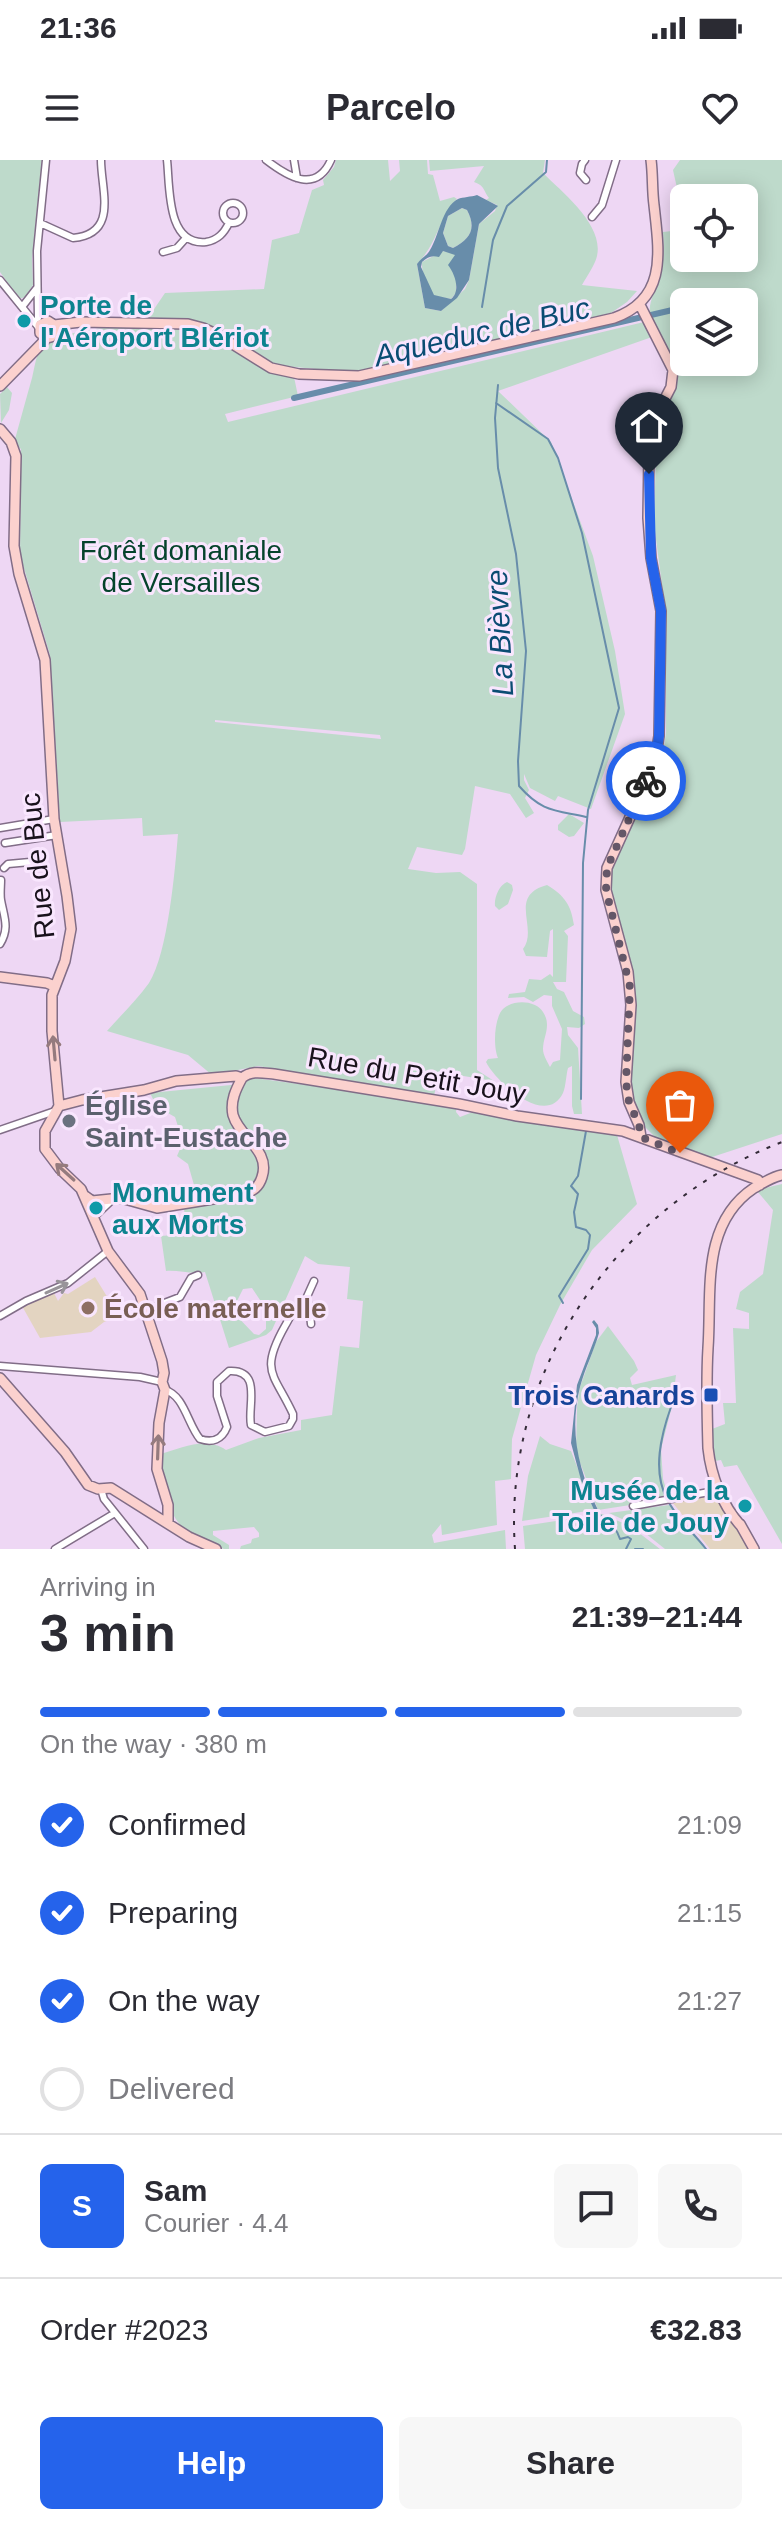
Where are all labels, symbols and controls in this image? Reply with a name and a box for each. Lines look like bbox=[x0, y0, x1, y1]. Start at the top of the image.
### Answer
text: 21:36 bbox=[40, 11, 117, 44]
icon: menu bbox=[40, 86, 84, 130]
icon: heart bbox=[698, 86, 742, 130]
text: Parcelo bbox=[326, 87, 456, 128]
map controls bbox=[670, 184, 758, 376]
button: locate bbox=[670, 184, 758, 272]
button: layers bbox=[670, 288, 758, 376]
place label: Porte de l'Aéroport Blériot bbox=[40, 290, 269, 353]
water label: Aqueduc de Buc bbox=[369, 291, 593, 373]
marker: Porte de l'Aéroport Blériot bbox=[15, 312, 33, 330]
pin bbox=[615, 392, 683, 474]
icon: home bbox=[627, 404, 671, 448]
park label: Forêt domaniale de Versailles bbox=[80, 535, 282, 598]
water label: La Bièvre bbox=[480, 569, 519, 697]
courier bbox=[606, 741, 686, 821]
icon: bike bbox=[624, 759, 668, 803]
street label: Rue de Buc bbox=[14, 792, 61, 940]
one-way arrow bbox=[46, 1035, 61, 1062]
street label: Rue du Petit Jouy bbox=[305, 1041, 528, 1110]
pin bbox=[646, 1071, 714, 1153]
icon: bag bbox=[658, 1083, 702, 1127]
place label: Église Saint-Eustache bbox=[85, 1090, 287, 1153]
marker: Église Saint-Eustache bbox=[60, 1112, 78, 1130]
one-way arrow bbox=[55, 1163, 76, 1182]
place label: Monument aux Morts bbox=[112, 1177, 254, 1240]
marker: Monument aux Morts bbox=[87, 1199, 105, 1217]
one-way arrow bbox=[44, 1280, 68, 1295]
place label: École maternelle bbox=[104, 1293, 327, 1324]
marker: École maternelle bbox=[79, 1299, 97, 1317]
place label: Trois Canards bbox=[508, 1380, 695, 1411]
marker: Trois Canards bbox=[702, 1386, 720, 1404]
one-way arrow bbox=[151, 1434, 166, 1461]
place label: Musée de la Toile de Jouy bbox=[552, 1475, 729, 1538]
marker: Musée de la Toile de Jouy bbox=[736, 1497, 754, 1515]
text: Arriving in bbox=[40, 1572, 156, 1602]
text: 21:39–21:44 bbox=[572, 1600, 742, 1633]
text: 3 min bbox=[40, 1604, 176, 1662]
text: On the way · 380 m bbox=[40, 1729, 267, 1759]
icon: check bbox=[40, 1803, 84, 1847]
text: Confirmed bbox=[108, 1808, 246, 1841]
text: 21:09 bbox=[677, 1810, 742, 1840]
icon: check bbox=[40, 1891, 84, 1935]
text: Preparing bbox=[108, 1896, 238, 1929]
text: 21:15 bbox=[677, 1898, 742, 1928]
icon: check bbox=[40, 1979, 84, 2023]
text: On the way bbox=[108, 1984, 260, 2017]
text: 21:27 bbox=[677, 1986, 742, 2016]
text: Delivered bbox=[108, 2072, 235, 2105]
button: chat bbox=[554, 2164, 638, 2248]
button: phone bbox=[658, 2164, 742, 2248]
text: Sam bbox=[144, 2174, 207, 2207]
text: S bbox=[72, 2189, 92, 2222]
text: Courier · 4.4 bbox=[144, 2208, 289, 2238]
text: Order #2023 bbox=[40, 2313, 208, 2346]
text: €32.83 bbox=[650, 2313, 742, 2346]
button: Help bbox=[40, 2417, 383, 2509]
button: Share bbox=[399, 2417, 742, 2509]

